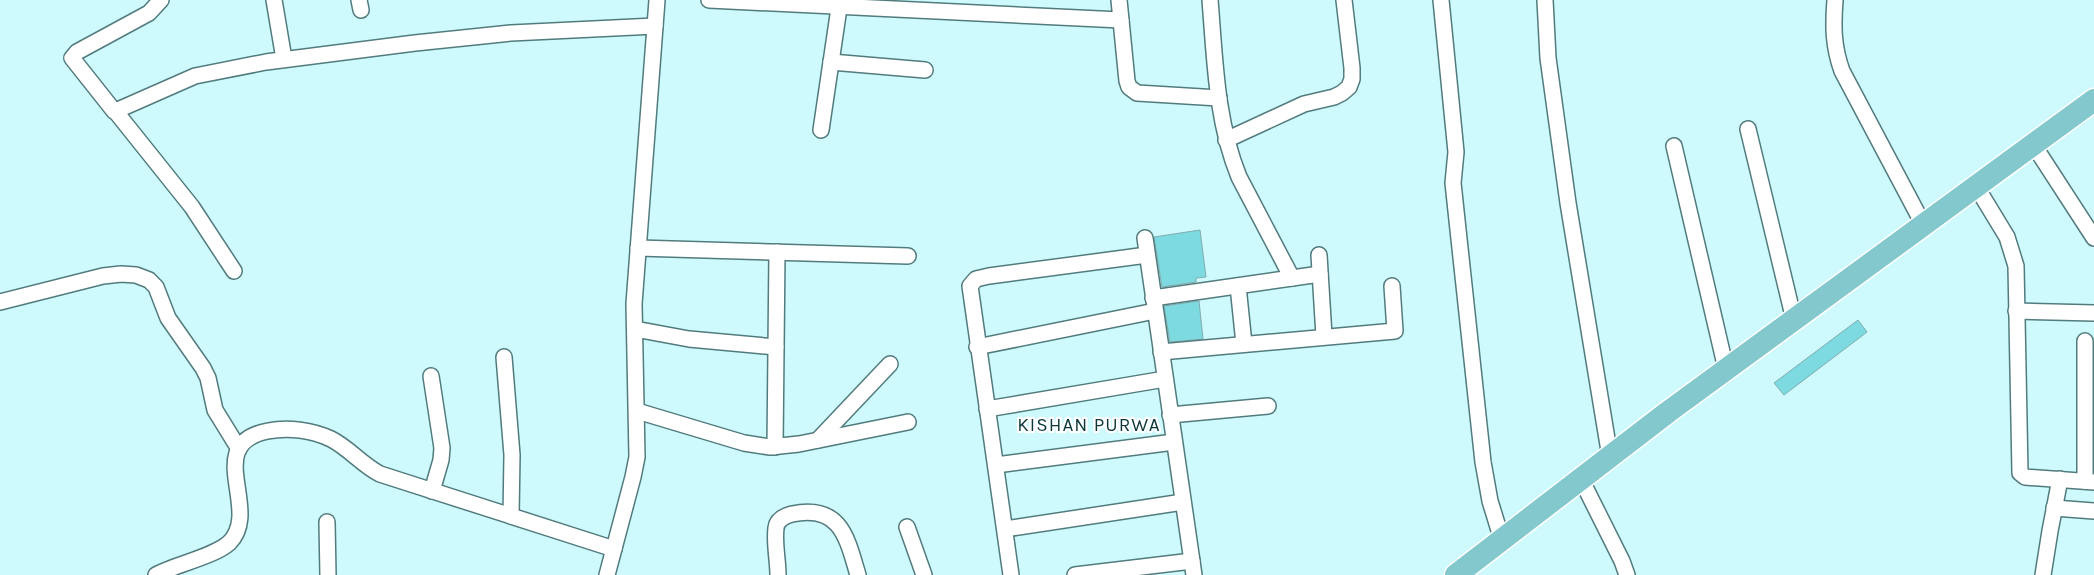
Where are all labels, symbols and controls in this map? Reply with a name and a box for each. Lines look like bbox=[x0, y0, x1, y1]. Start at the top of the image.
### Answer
district label: KISHAN PURWA bbox=[1017, 414, 1161, 436]

